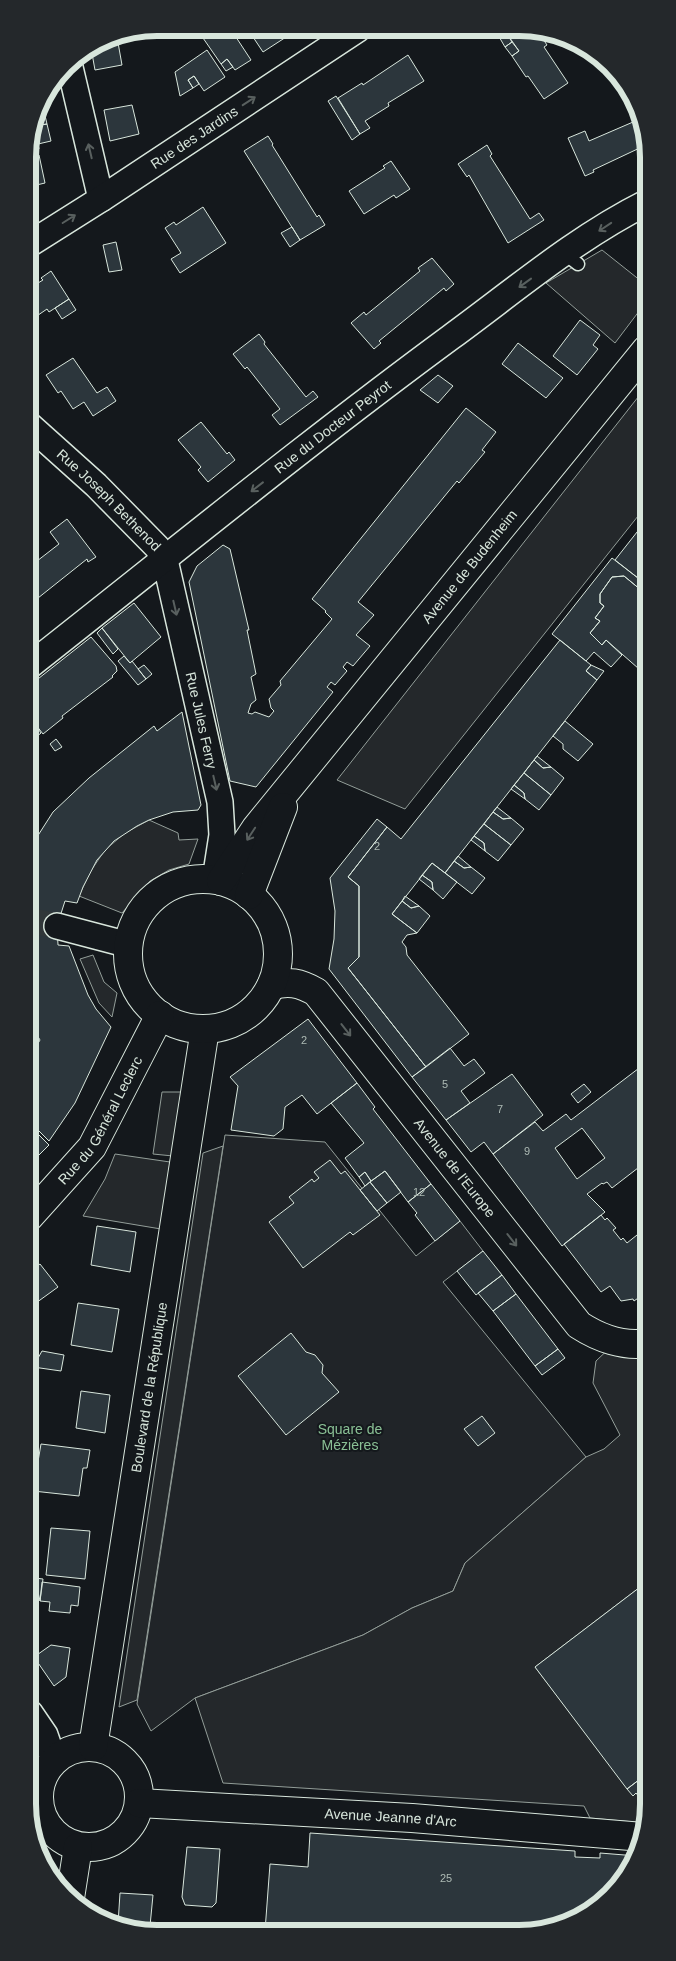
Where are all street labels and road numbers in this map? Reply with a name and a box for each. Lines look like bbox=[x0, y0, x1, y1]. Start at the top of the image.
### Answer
street label: Rue des Jardins bbox=[148, 103, 241, 172]
street label: Rue du Docteur Peyrot bbox=[271, 377, 394, 477]
street label: Rue Joseph Bethenod bbox=[54, 446, 164, 554]
street label: Avenue de Budenheim bbox=[418, 507, 520, 626]
street label: Rue Jules Ferry bbox=[183, 670, 220, 770]
street label: Rue du Général Leclerc bbox=[54, 1054, 145, 1187]
street label: Avenue de l'Europe bbox=[411, 1115, 499, 1221]
street label: Boulevard de la République bbox=[128, 1301, 170, 1474]
street label: Avenue Jeanne d'Arc bbox=[324, 1805, 457, 1830]

